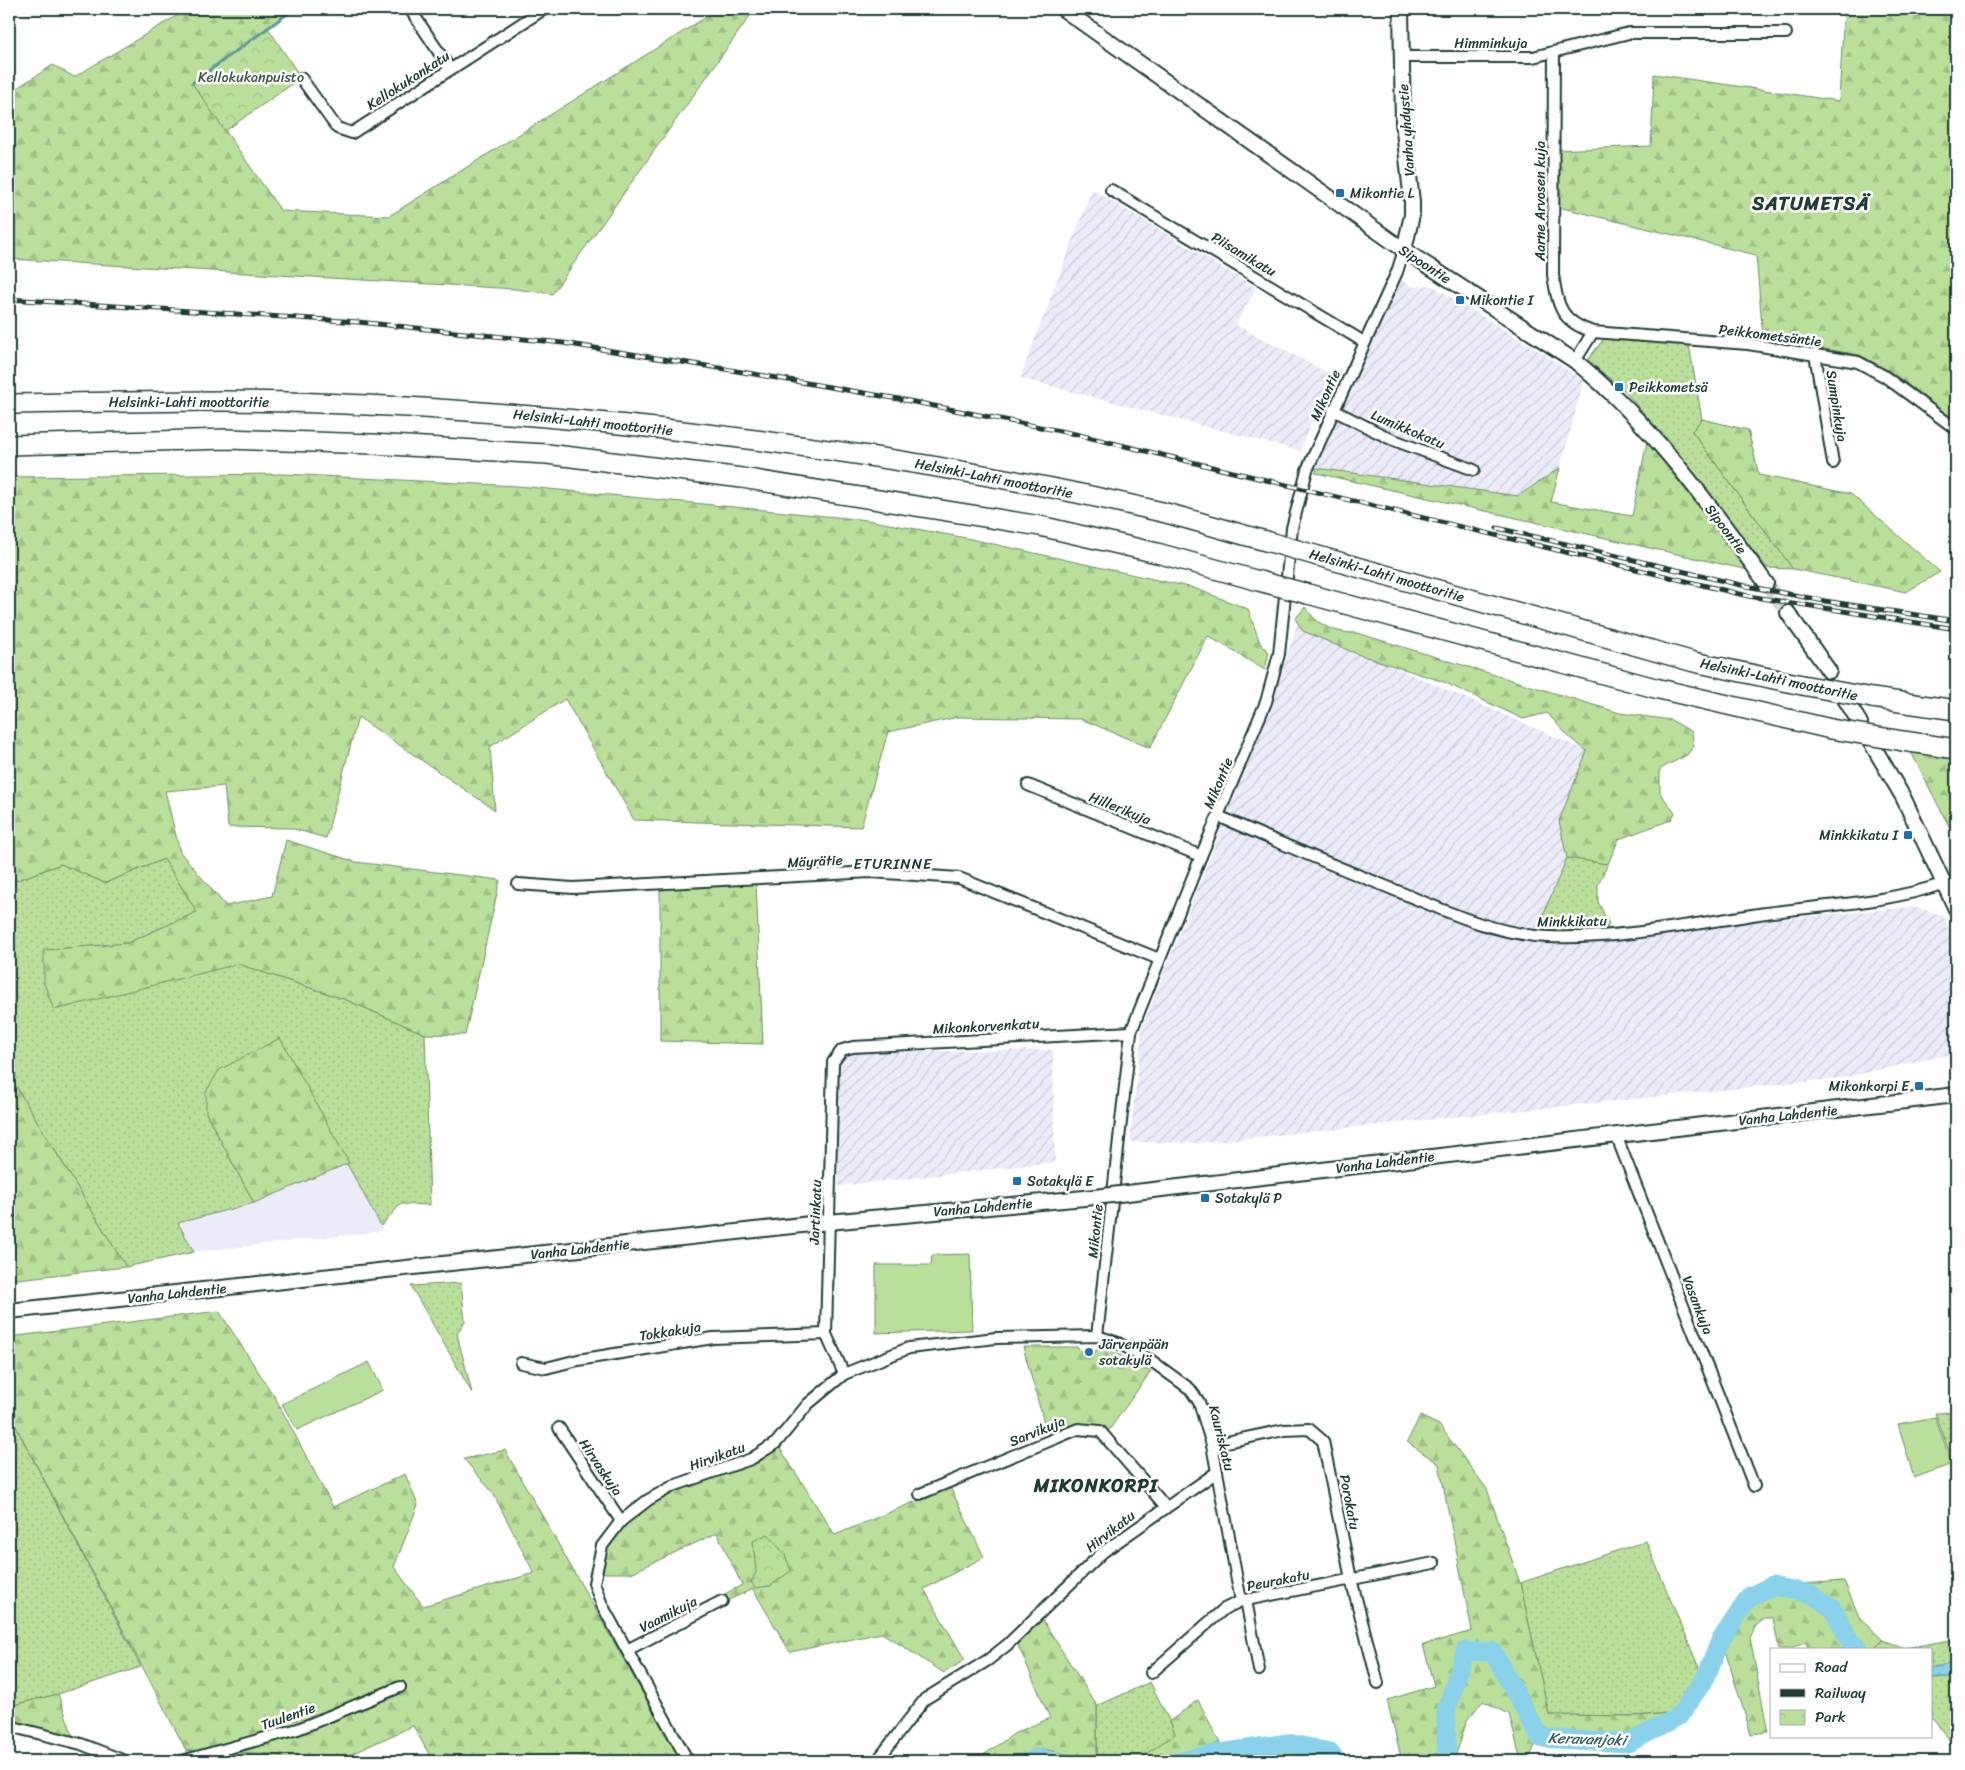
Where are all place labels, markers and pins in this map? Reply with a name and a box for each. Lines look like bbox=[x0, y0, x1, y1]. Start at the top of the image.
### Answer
place label: Mikontie L bbox=[1350, 181, 1415, 206]
marker: Mikontie L bbox=[1334, 187, 1346, 199]
place label: Mikontie I bbox=[1470, 288, 1535, 313]
marker: Mikontie I bbox=[1454, 294, 1466, 306]
place label: Peikkometsä bbox=[1629, 375, 1709, 400]
marker: Peikkometsä bbox=[1613, 381, 1625, 393]
place label: Minkkikatu I bbox=[1819, 823, 1899, 848]
marker: Minkkikatu I bbox=[1902, 829, 1914, 841]
place label: Mikonkorpi E bbox=[1829, 1074, 1910, 1099]
marker: Mikonkorpi E bbox=[1913, 1080, 1925, 1092]
place label: Sotakylä E bbox=[1027, 1169, 1094, 1194]
marker: Sotakylä E bbox=[1011, 1175, 1023, 1187]
place label: Sotakylä P bbox=[1215, 1186, 1282, 1211]
marker: Sotakylä P bbox=[1199, 1192, 1211, 1204]
place label: Järvenpään sotakylä bbox=[1098, 1332, 1169, 1373]
marker: Järvenpään sotakylä bbox=[1083, 1346, 1095, 1358]

